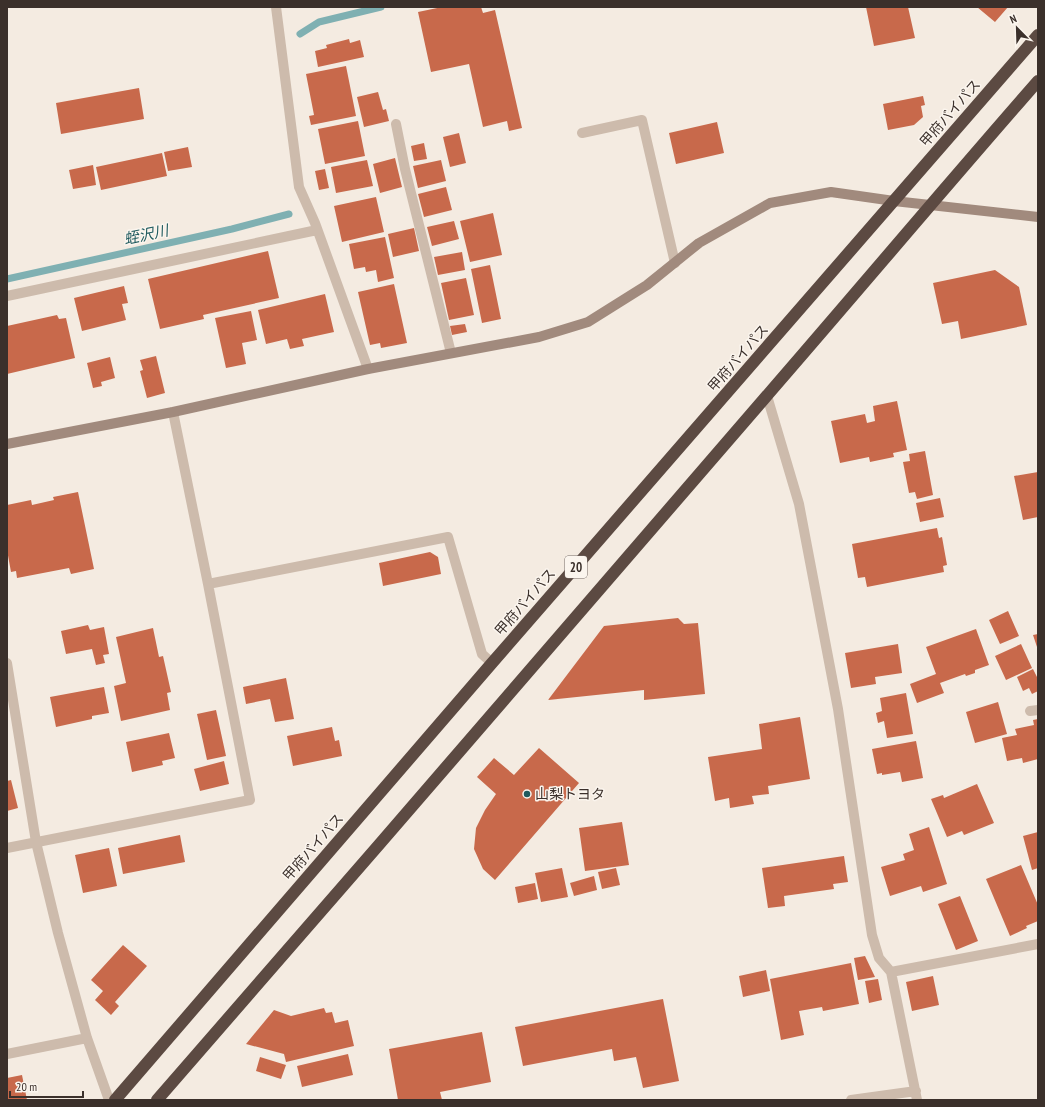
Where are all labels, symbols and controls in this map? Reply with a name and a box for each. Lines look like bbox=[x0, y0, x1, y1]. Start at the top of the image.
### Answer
north arrow bbox=[997, 8, 1037, 48]
text: N bbox=[1008, 11, 1019, 26]
street label: 甲府バイパス bbox=[916, 75, 984, 151]
water label: 蛭沢川 bbox=[122, 220, 172, 248]
street label: 甲府バイパス bbox=[704, 320, 772, 396]
road number: 20 bbox=[565, 556, 587, 578]
street label: 甲府バイパス bbox=[491, 564, 559, 640]
place label: 山梨トヨタ bbox=[535, 785, 605, 803]
marker: 山梨トヨタ bbox=[522, 789, 532, 799]
street label: 甲府バイパス bbox=[279, 809, 347, 885]
scale bar bbox=[10, 1073, 83, 1099]
text: 20 m bbox=[16, 1079, 37, 1094]

